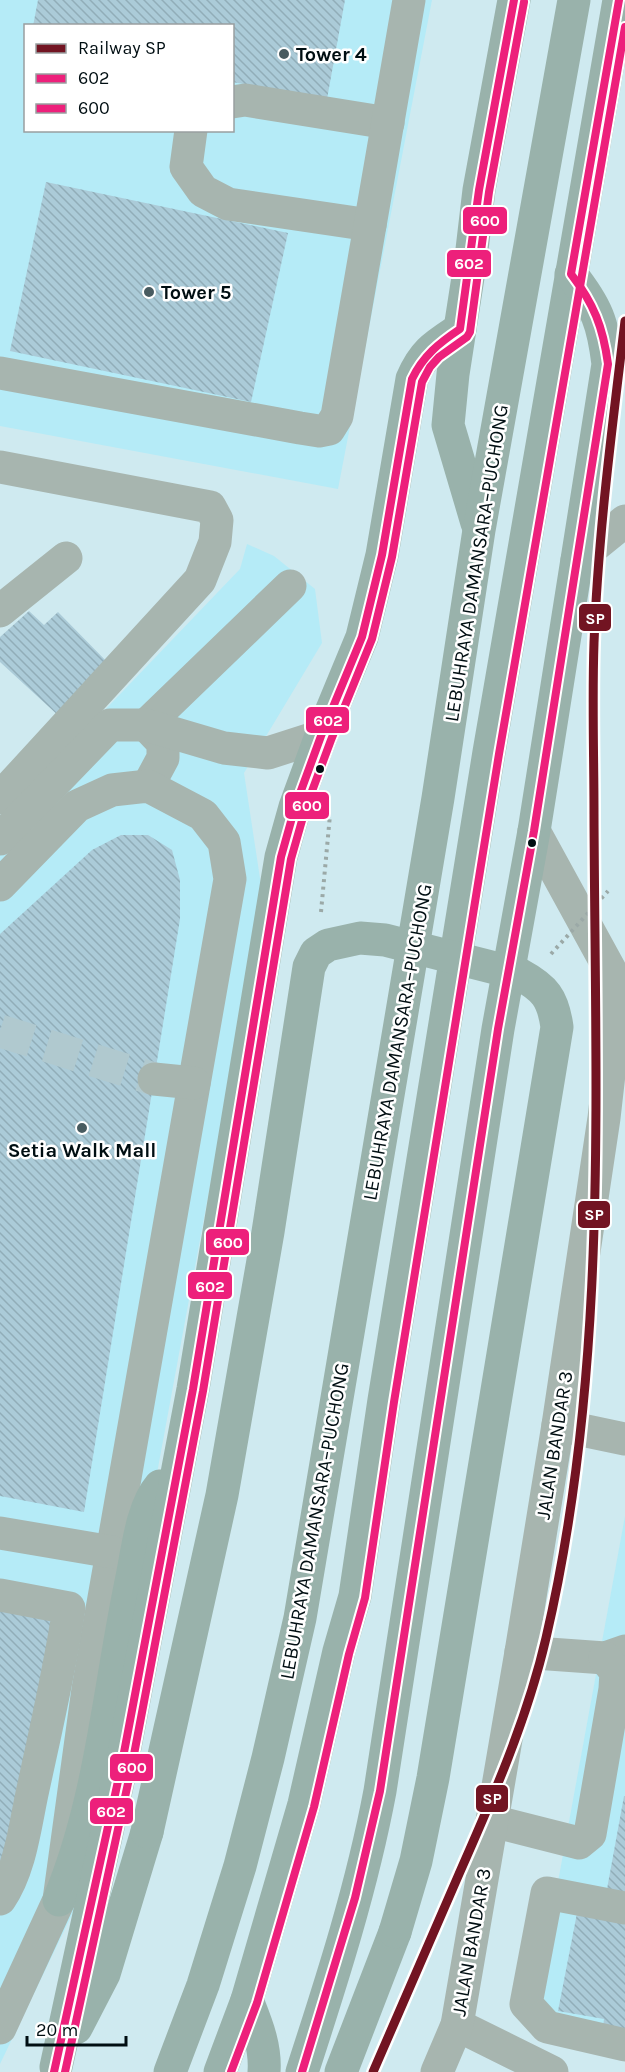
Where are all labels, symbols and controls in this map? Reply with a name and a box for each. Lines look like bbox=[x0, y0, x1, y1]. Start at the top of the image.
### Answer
legend bbox=[24, 24, 234, 132]
text: Railway SP bbox=[78, 37, 166, 59]
place label: Tower 4 bbox=[296, 43, 367, 66]
marker: Tower 4 bbox=[277, 47, 291, 61]
text: 602 bbox=[78, 67, 109, 89]
text: 600 bbox=[78, 97, 110, 119]
line badge: 600 bbox=[462, 206, 508, 235]
text: 600 bbox=[470, 211, 500, 230]
line badge: 602 bbox=[446, 249, 492, 278]
text: 602 bbox=[454, 254, 484, 273]
place label: Tower 5 bbox=[161, 281, 231, 304]
marker: Tower 5 bbox=[142, 285, 156, 299]
street label: LEBUHRAYA DAMANSARA–PUCHONG bbox=[440, 403, 513, 724]
line badge: SP bbox=[578, 603, 612, 632]
text: SP bbox=[585, 609, 605, 628]
line badge: 602 bbox=[305, 706, 350, 734]
text: 602 bbox=[313, 711, 343, 730]
unlabelled marker bbox=[314, 763, 326, 775]
line badge: 600 bbox=[284, 791, 330, 820]
text: 600 bbox=[292, 796, 322, 815]
unlabelled marker bbox=[526, 837, 538, 849]
street label: LEBUHRAYA DAMANSARA–PUCHONG bbox=[358, 882, 437, 1202]
marker: Setia Walk Mall bbox=[75, 1121, 89, 1135]
place label: Setia Walk Mall bbox=[8, 1139, 156, 1162]
line badge: SP bbox=[577, 1200, 611, 1229]
text: SP bbox=[584, 1205, 604, 1224]
line badge: 600 bbox=[205, 1228, 250, 1256]
text: 600 bbox=[213, 1233, 243, 1252]
line badge: 602 bbox=[187, 1271, 233, 1300]
text: 602 bbox=[195, 1277, 225, 1296]
street label: LEBUHRAYA DAMANSARA–PUCHONG bbox=[275, 1361, 354, 1681]
street label: JALAN BANDAR 3 bbox=[531, 1369, 578, 1521]
line badge: 600 bbox=[109, 1753, 154, 1782]
text: 600 bbox=[117, 1758, 147, 1777]
line badge: SP bbox=[475, 1784, 509, 1813]
text: SP bbox=[482, 1789, 502, 1808]
line badge: 602 bbox=[89, 1797, 134, 1825]
text: 602 bbox=[96, 1802, 126, 1821]
street label: JALAN BANDAR 3 bbox=[447, 1866, 496, 2018]
scale bar bbox=[27, 2009, 126, 2047]
text: 20 m bbox=[36, 2019, 78, 2041]

